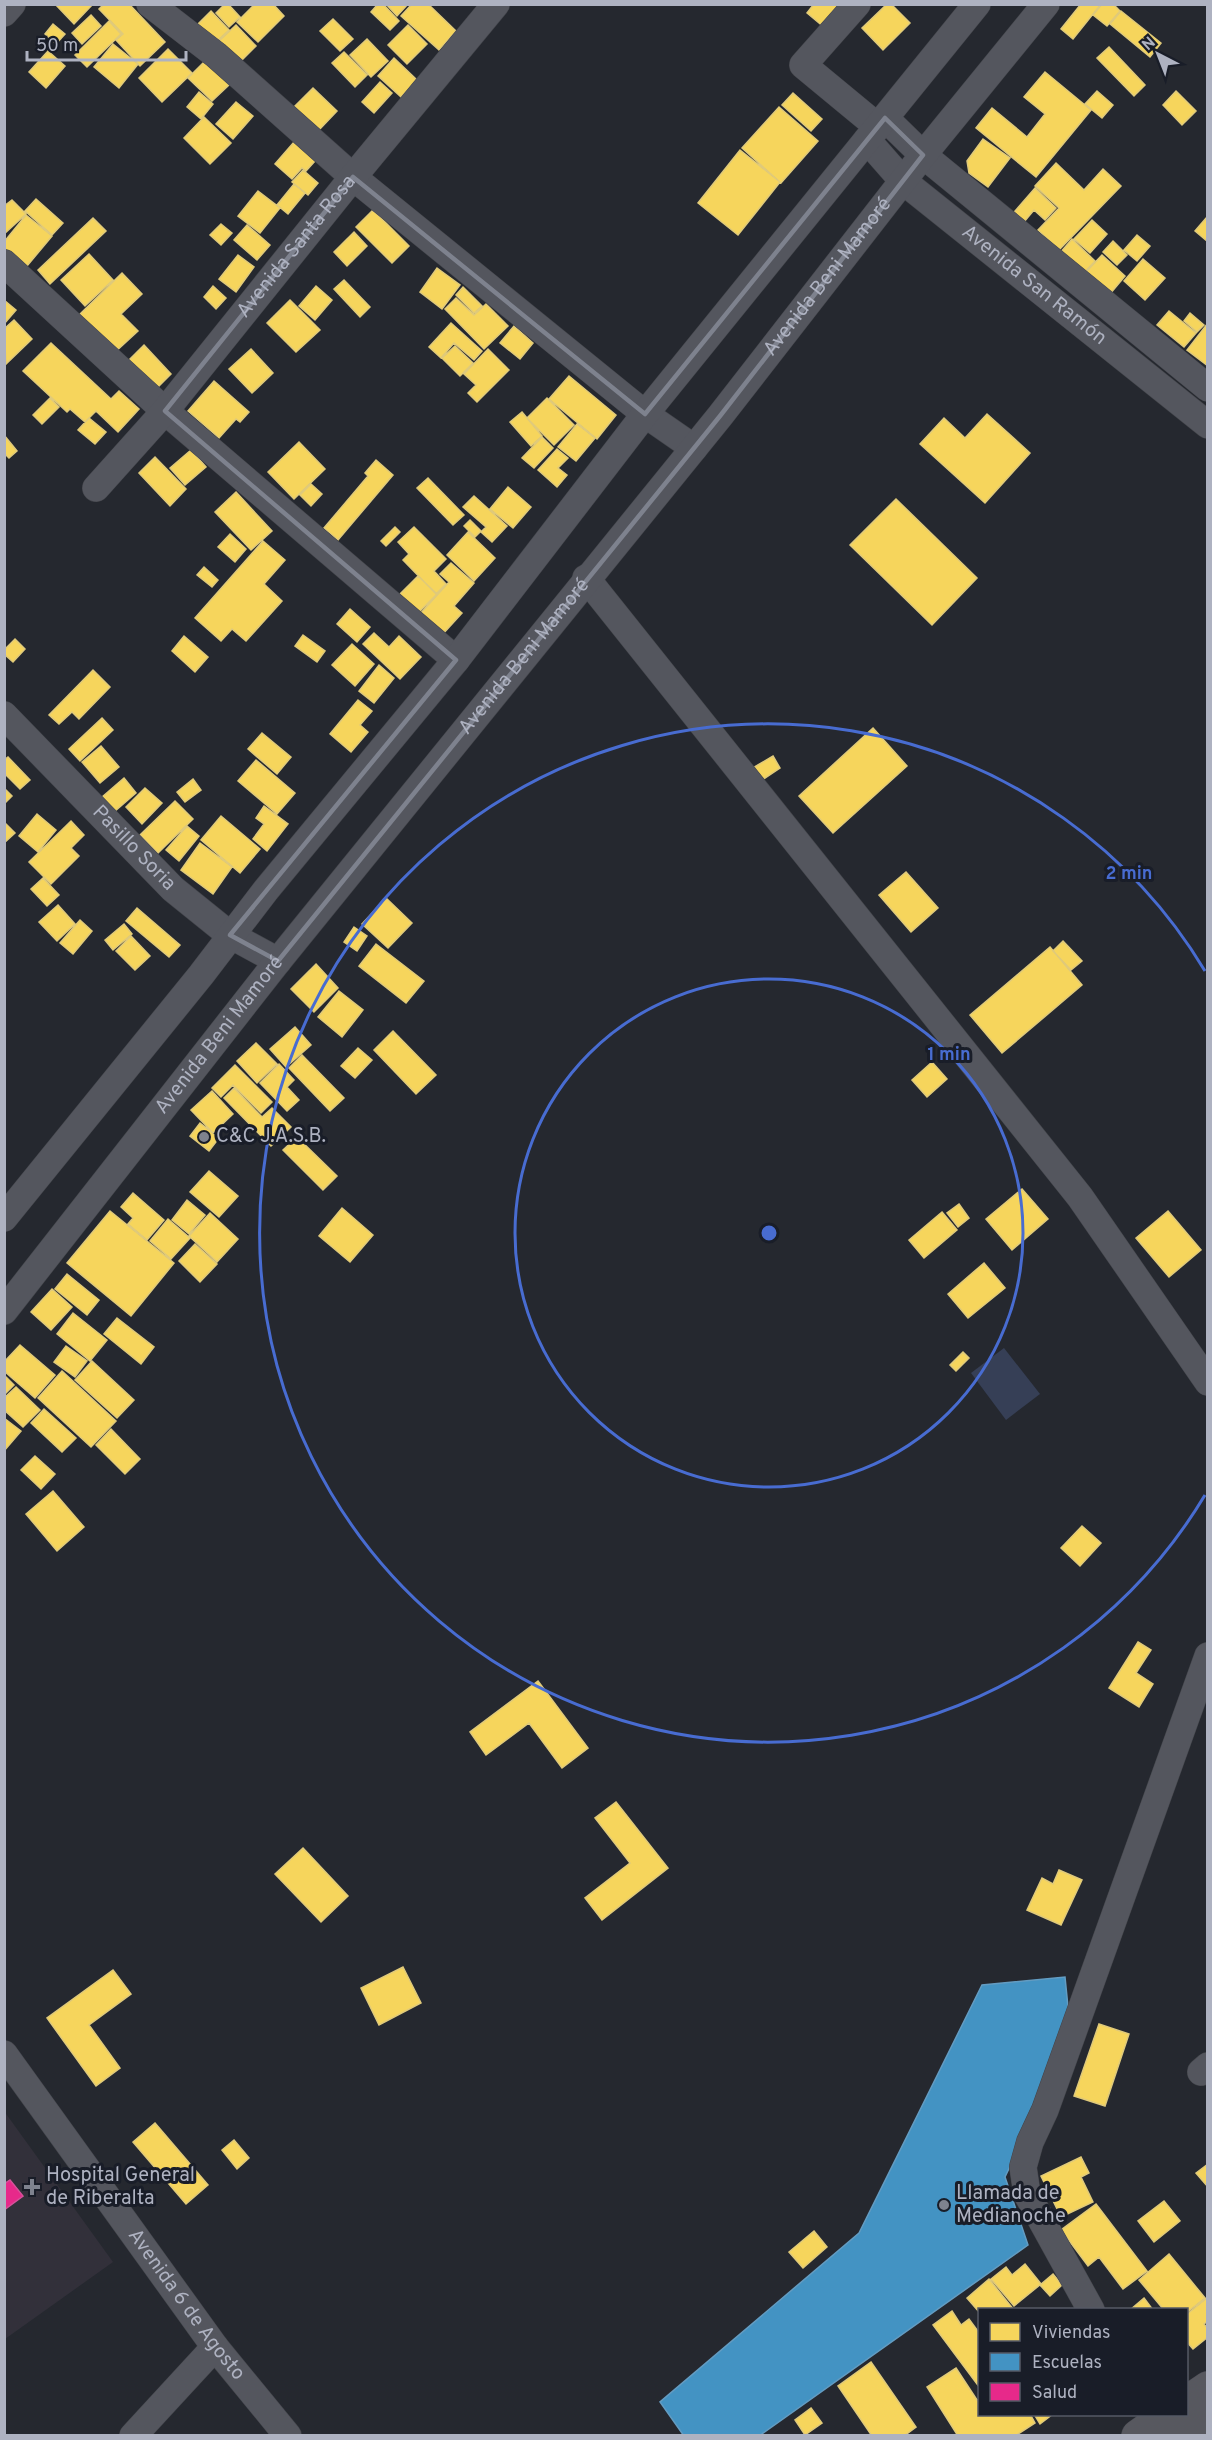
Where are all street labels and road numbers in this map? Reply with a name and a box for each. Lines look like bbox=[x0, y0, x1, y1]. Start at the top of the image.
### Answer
street label: Avenida Santa Rosa bbox=[232, 170, 362, 324]
street label: Avenida Beni Mamoré bbox=[758, 192, 898, 362]
street label: Avenida San Ramón bbox=[956, 220, 1112, 352]
street label: Avenida Beni Mamoré bbox=[453, 573, 596, 741]
street label: Pasillo Soria bbox=[86, 800, 181, 897]
street label: Avenida Beni Mamoré bbox=[150, 951, 290, 1120]
street label: Avenida 6 de Agosto bbox=[121, 2224, 250, 2386]

